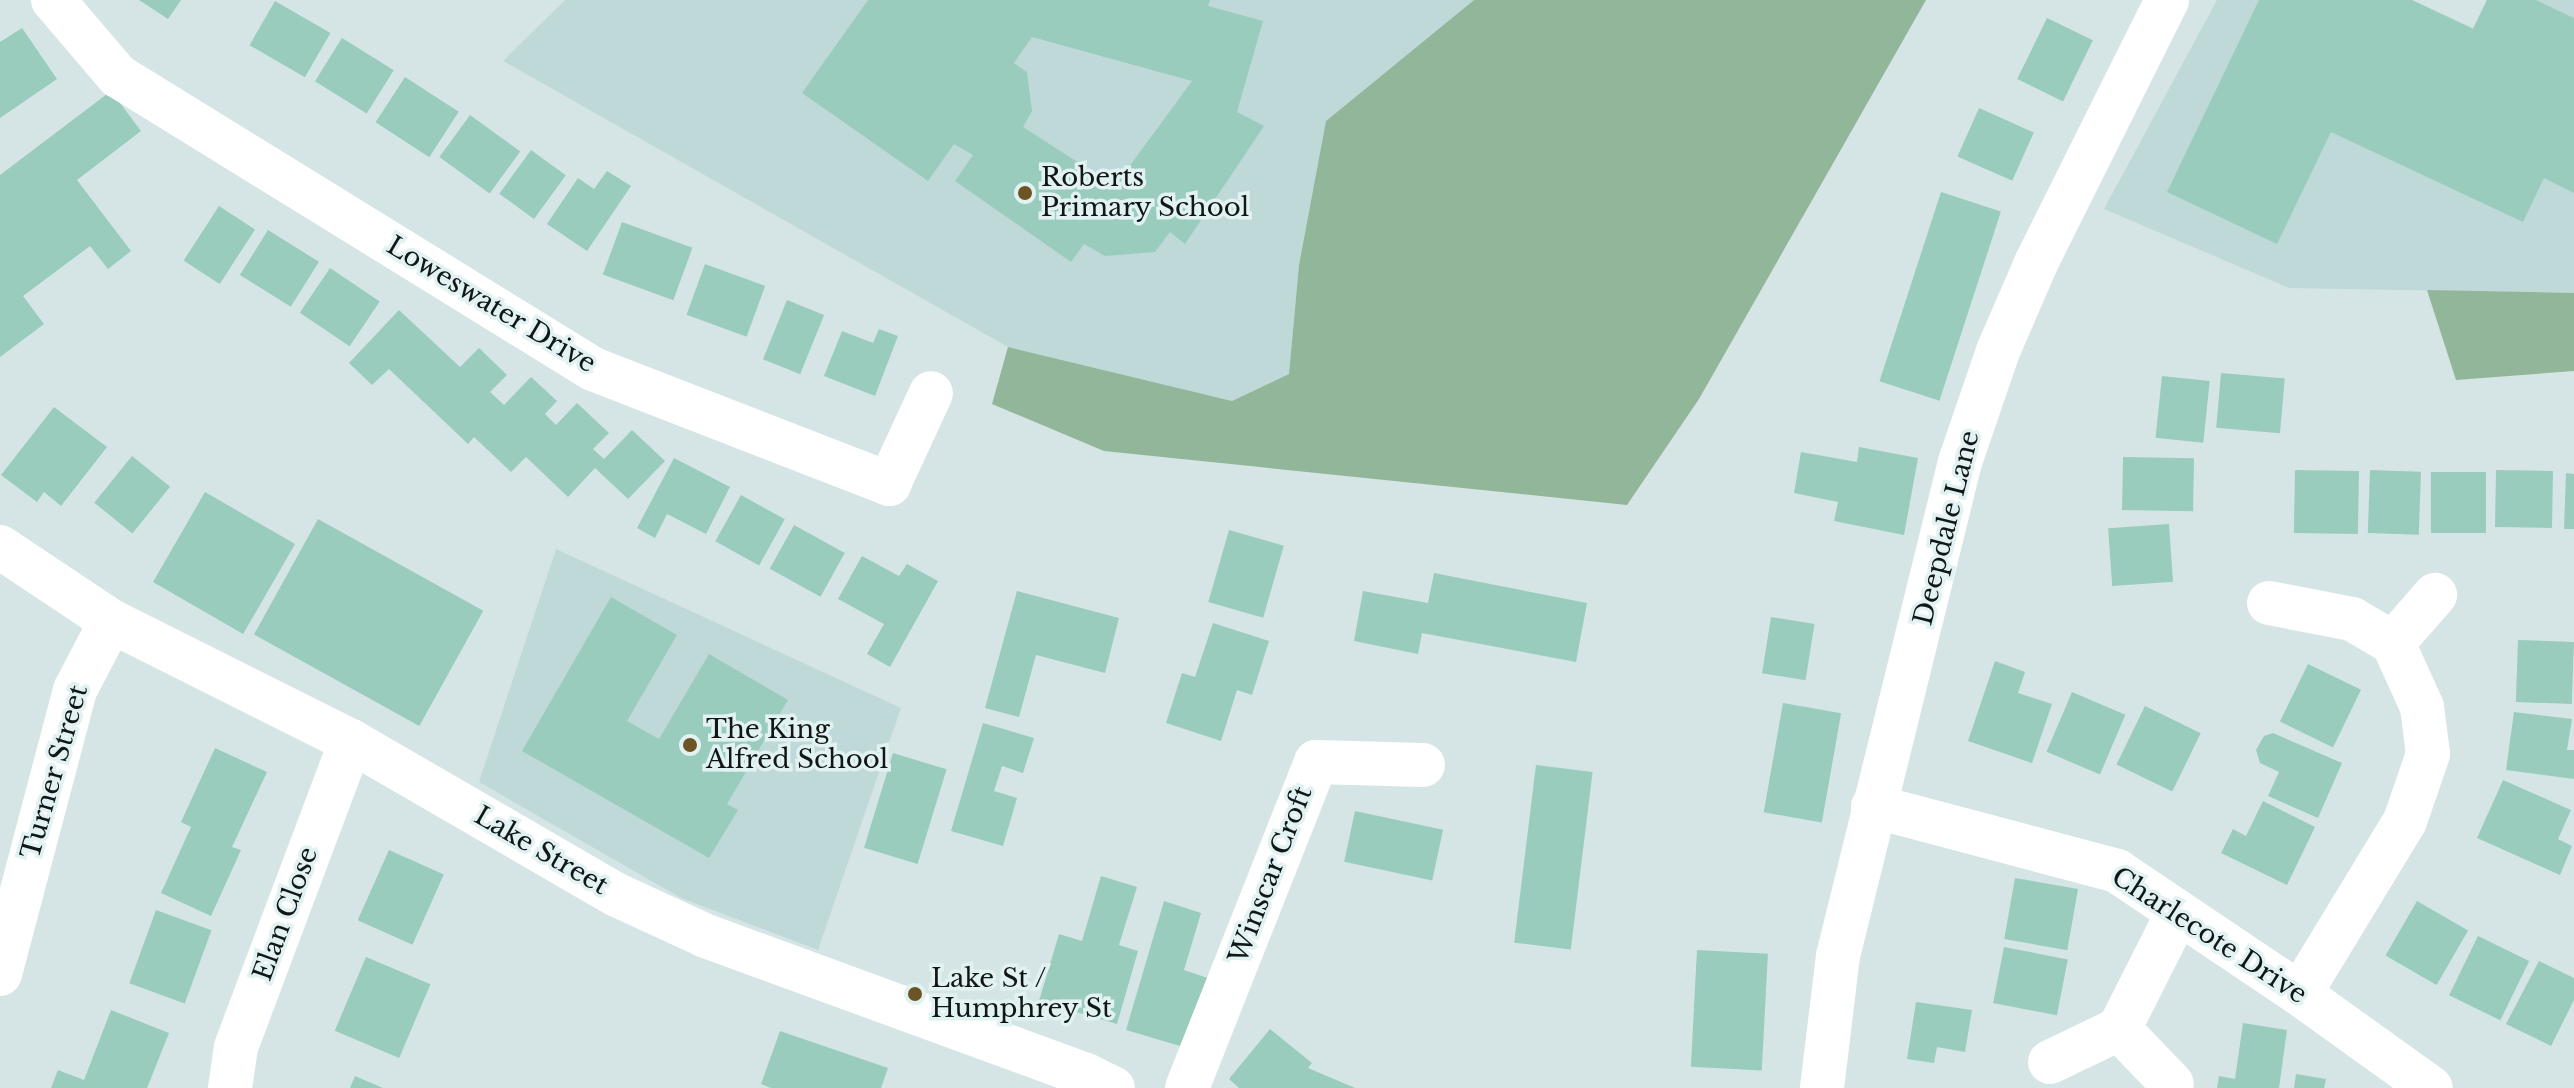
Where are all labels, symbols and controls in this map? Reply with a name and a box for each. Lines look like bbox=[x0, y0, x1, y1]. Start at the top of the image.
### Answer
place label: Roberts Primary School bbox=[1041, 162, 1250, 224]
marker: Roberts Primary School bbox=[1016, 184, 1034, 202]
street label: Loweswater Drive bbox=[381, 230, 601, 380]
street label: Deepdale Lane bbox=[1908, 428, 1986, 628]
street label: Turner Street bbox=[15, 681, 95, 863]
place label: The King Alfred School bbox=[706, 714, 888, 776]
marker: The King Alfred School bbox=[681, 736, 699, 754]
street label: Winscar Croft bbox=[1223, 782, 1319, 968]
street label: Lake Street bbox=[469, 800, 613, 902]
street label: Elan Close bbox=[247, 843, 325, 985]
street label: Charlecote Drive bbox=[2106, 861, 2312, 1011]
place label: Lake St / Humphrey St bbox=[931, 963, 1113, 1024]
marker: Lake St / Humphrey St bbox=[906, 985, 924, 1003]

